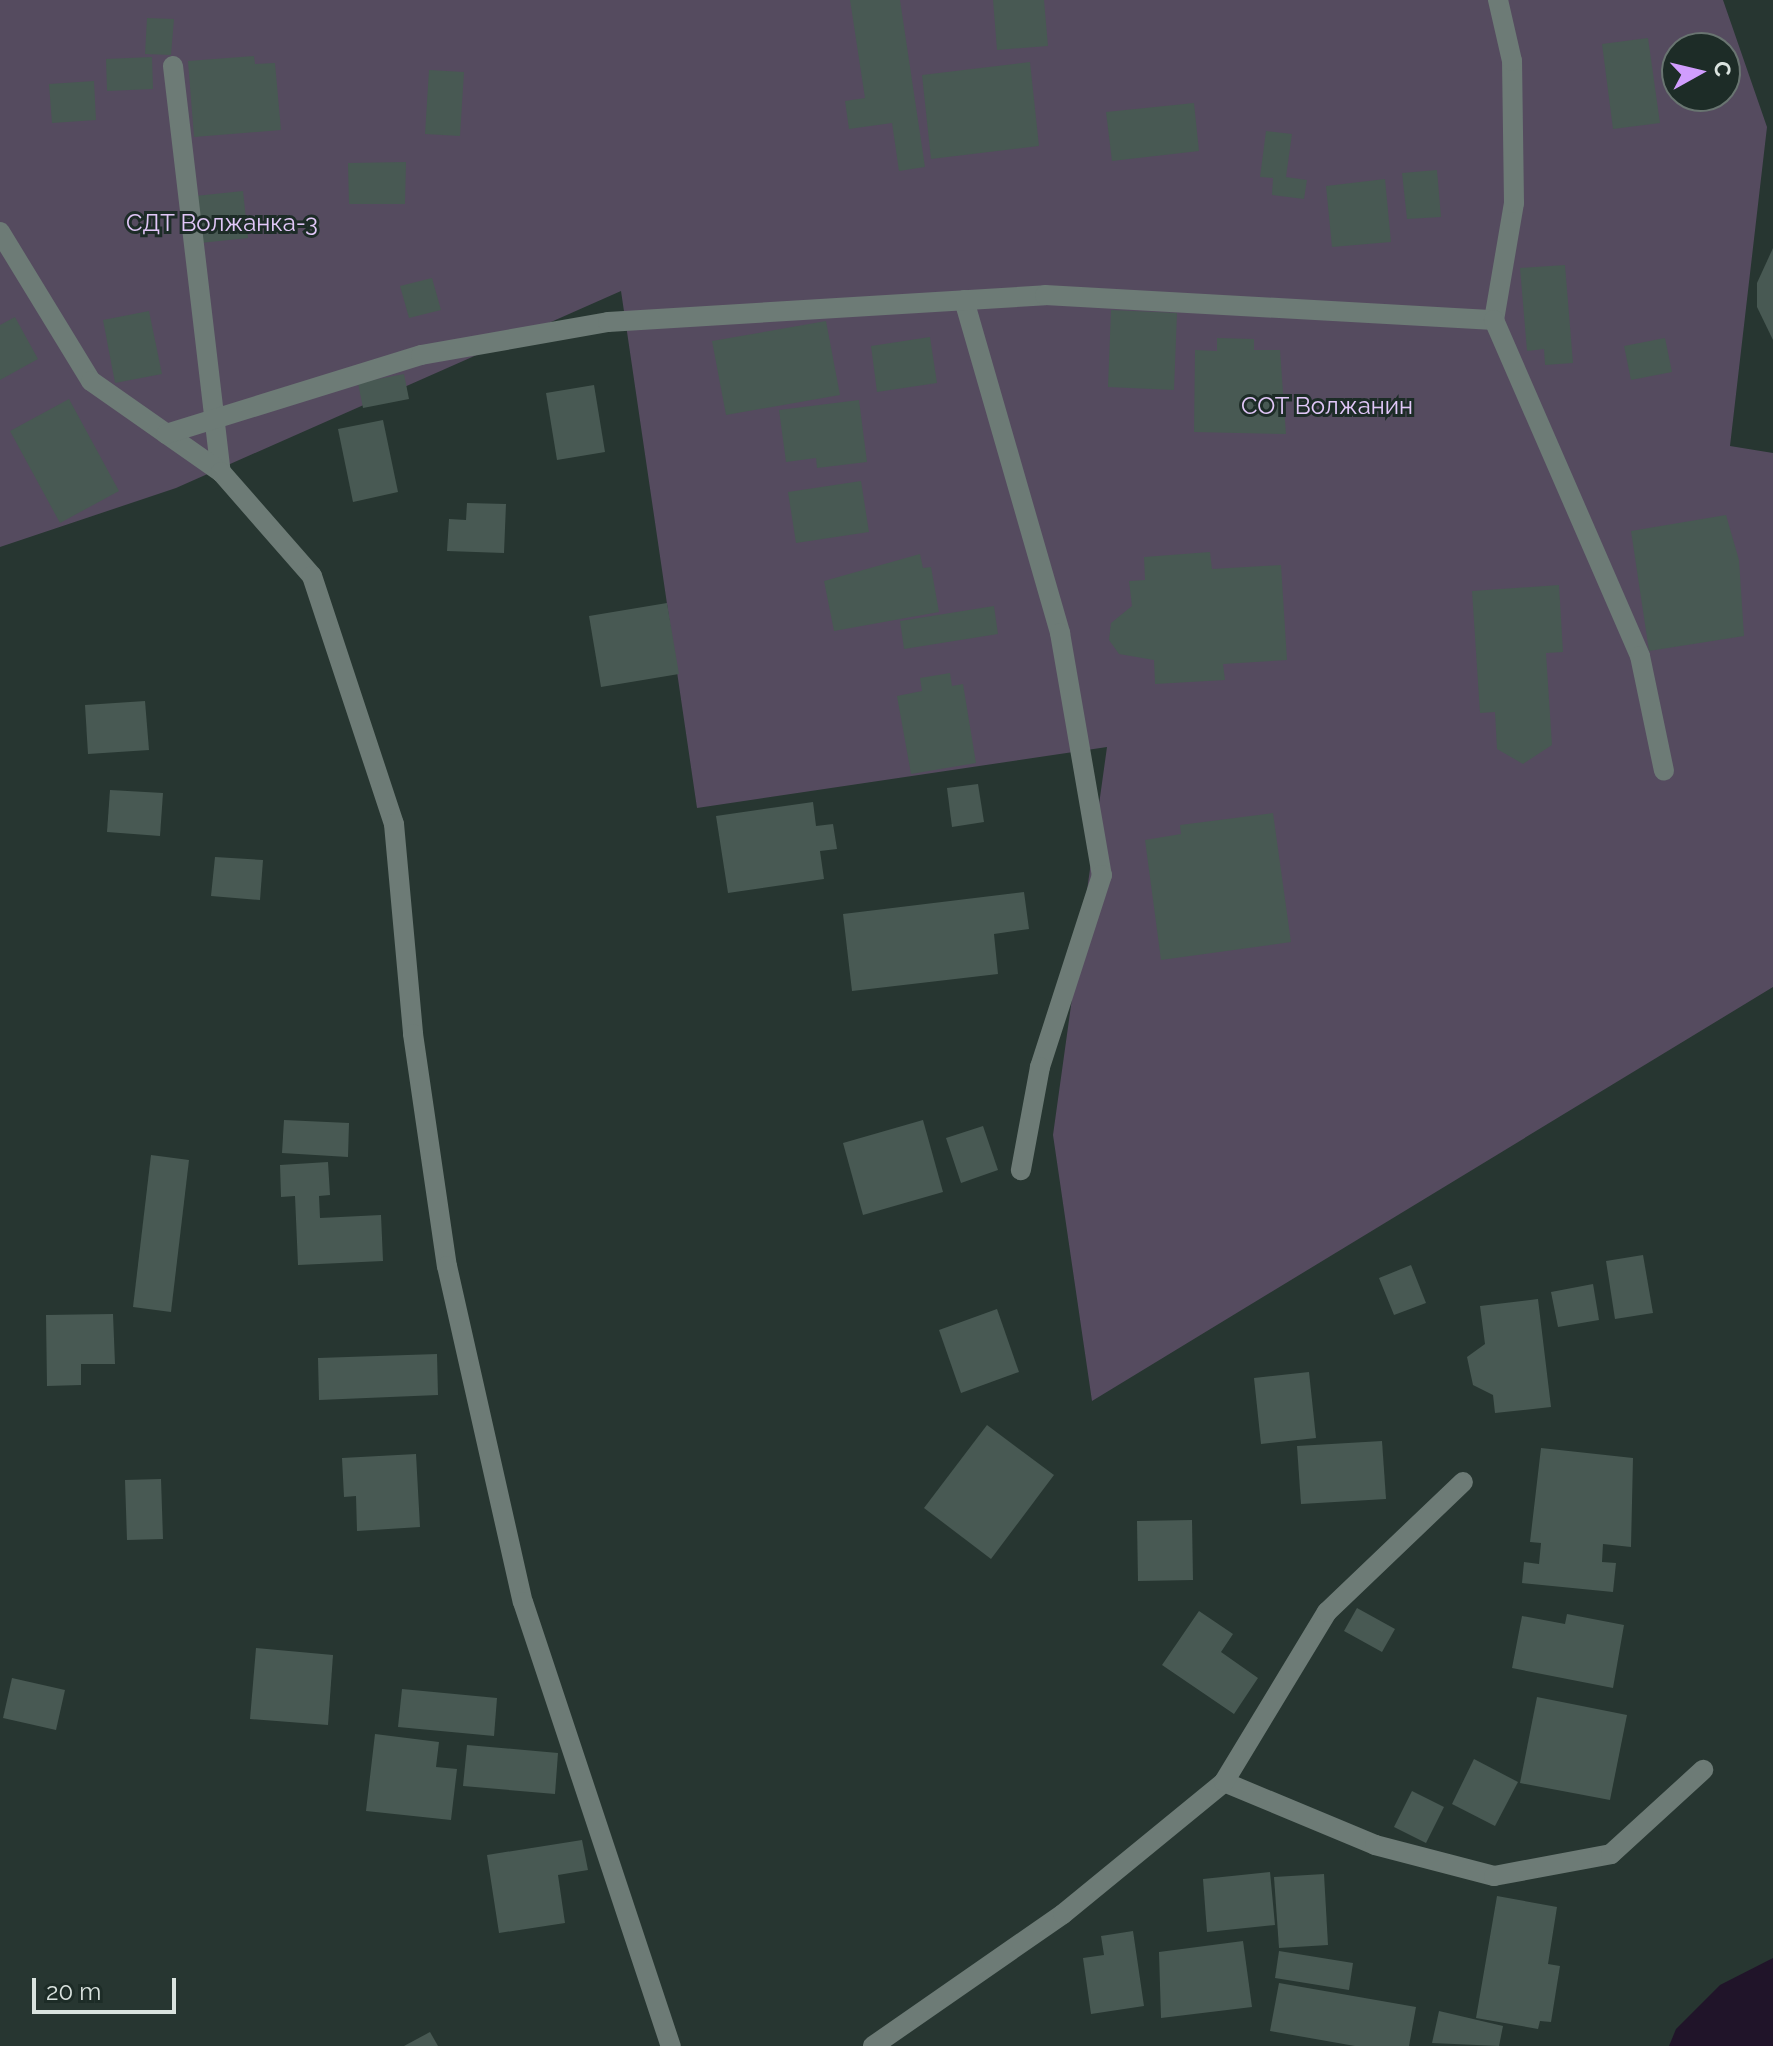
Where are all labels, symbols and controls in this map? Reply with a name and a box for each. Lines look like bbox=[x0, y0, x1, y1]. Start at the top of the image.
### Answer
north arrow bbox=[1661, 32, 1741, 112]
text: С bbox=[1709, 60, 1737, 78]
park label: СДТ Волжанка-3 bbox=[126, 209, 318, 237]
park label: СОТ Волжанин bbox=[1241, 392, 1413, 420]
scale bar bbox=[36, 1962, 180, 2012]
text: 20 m bbox=[46, 1977, 101, 2006]

